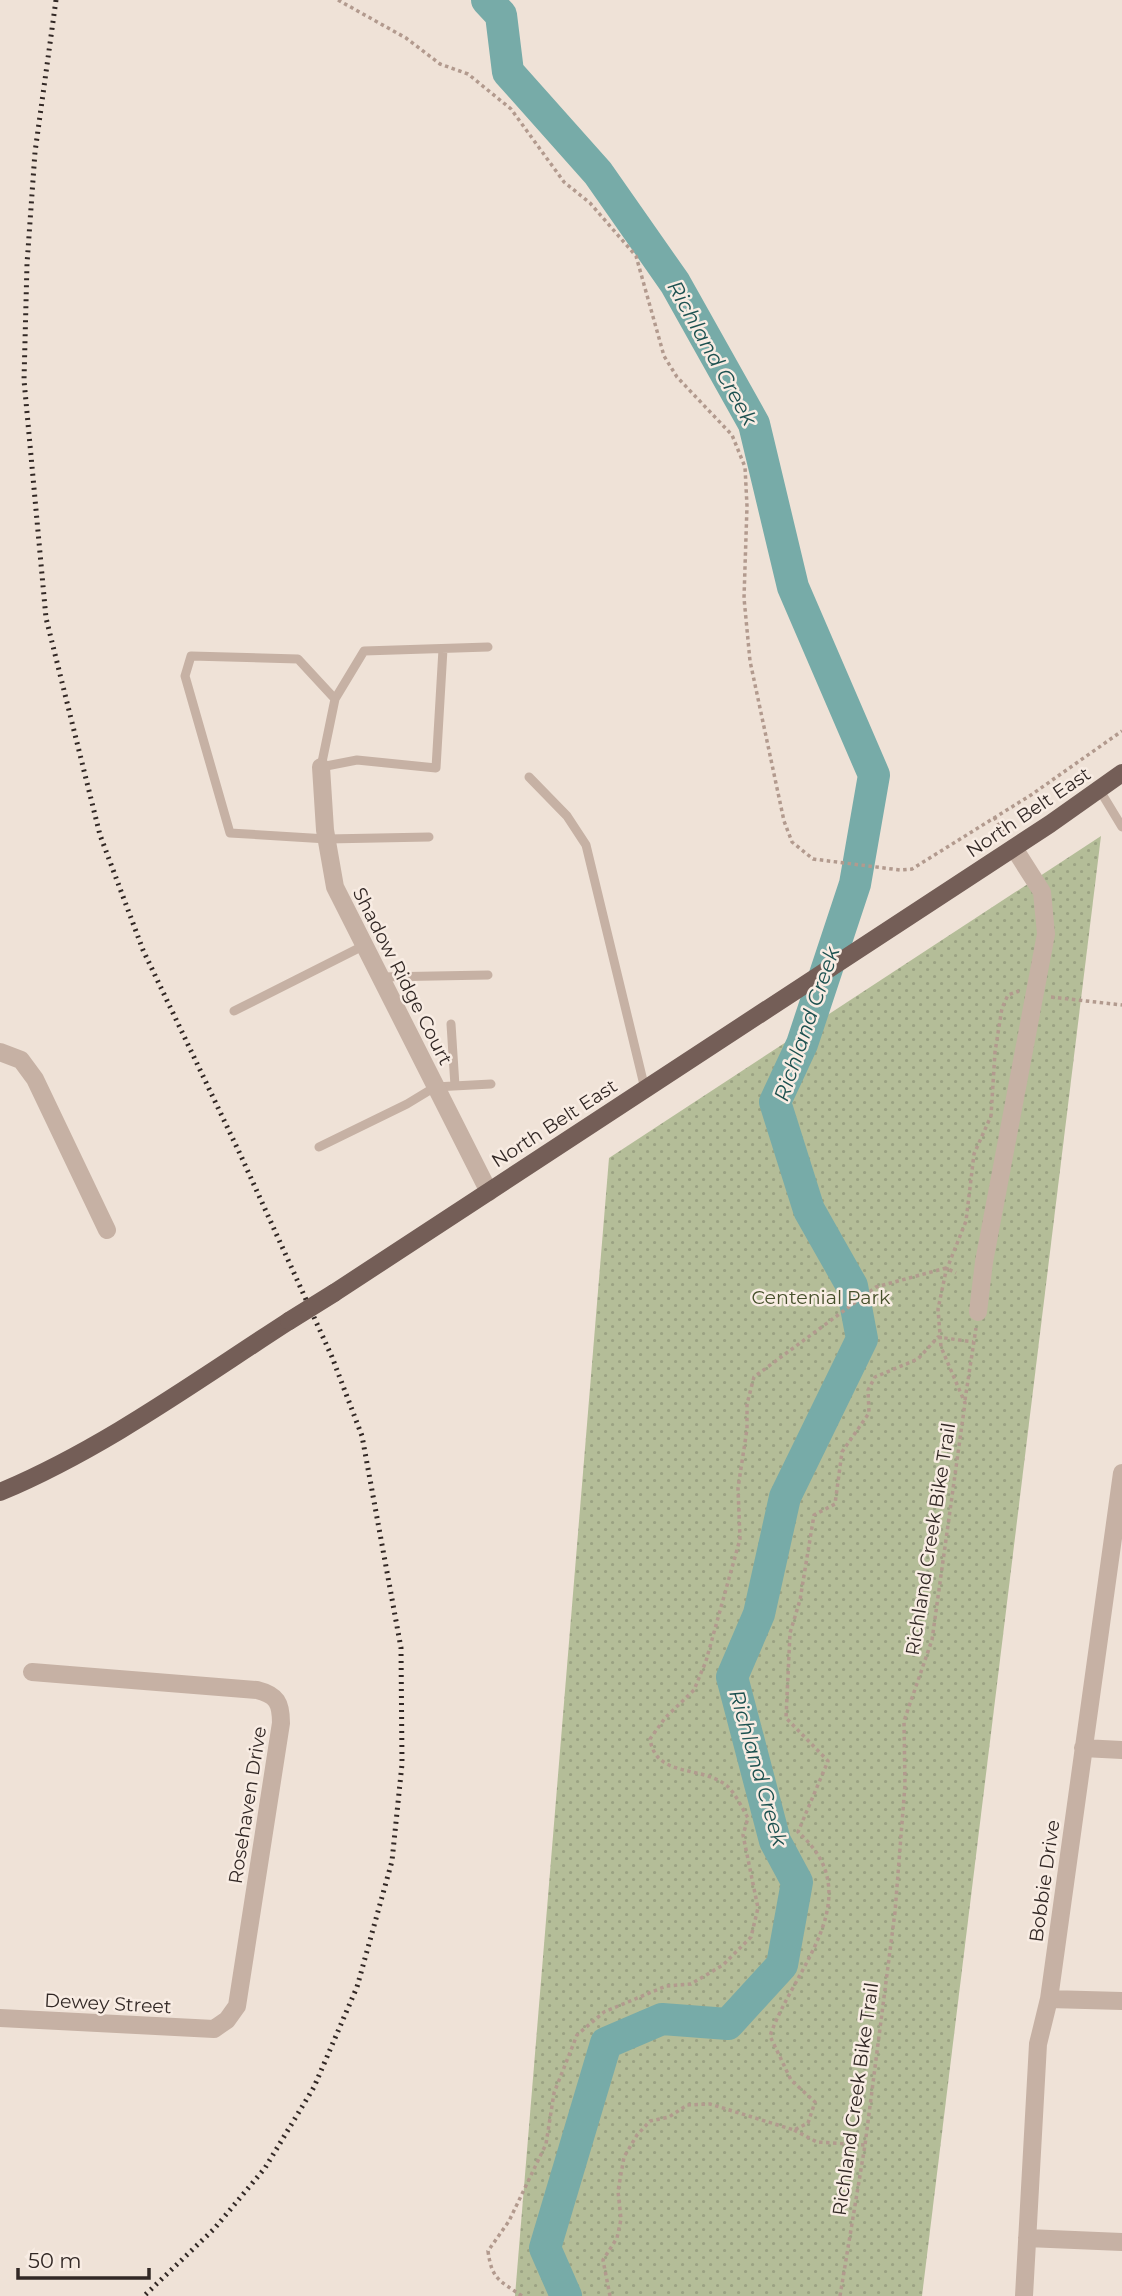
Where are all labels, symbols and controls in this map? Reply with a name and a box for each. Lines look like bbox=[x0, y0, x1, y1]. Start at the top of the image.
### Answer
water label: Richland Creek bbox=[662, 276, 763, 431]
street label: North Belt East bbox=[962, 762, 1095, 862]
street label: Shadow Ridge Court bbox=[348, 883, 458, 1069]
water label: Richland Creek bbox=[768, 942, 845, 1104]
street label: North Belt East bbox=[487, 1074, 622, 1173]
park label: Centenial Park bbox=[752, 1286, 891, 1309]
street label: Richland Creek Bike Trail bbox=[901, 1421, 960, 1657]
water label: Richland Creek bbox=[724, 1687, 793, 1850]
street label: Rosehaven Drive bbox=[224, 1725, 271, 1886]
street label: Bobbie Drive bbox=[1025, 1818, 1064, 1944]
street label: Richland Creek Bike Trail bbox=[828, 1981, 883, 2217]
street label: Dewey Street bbox=[44, 1989, 173, 2018]
scale bar bbox=[18, 2236, 149, 2280]
text: 50 m bbox=[28, 2248, 82, 2273]

